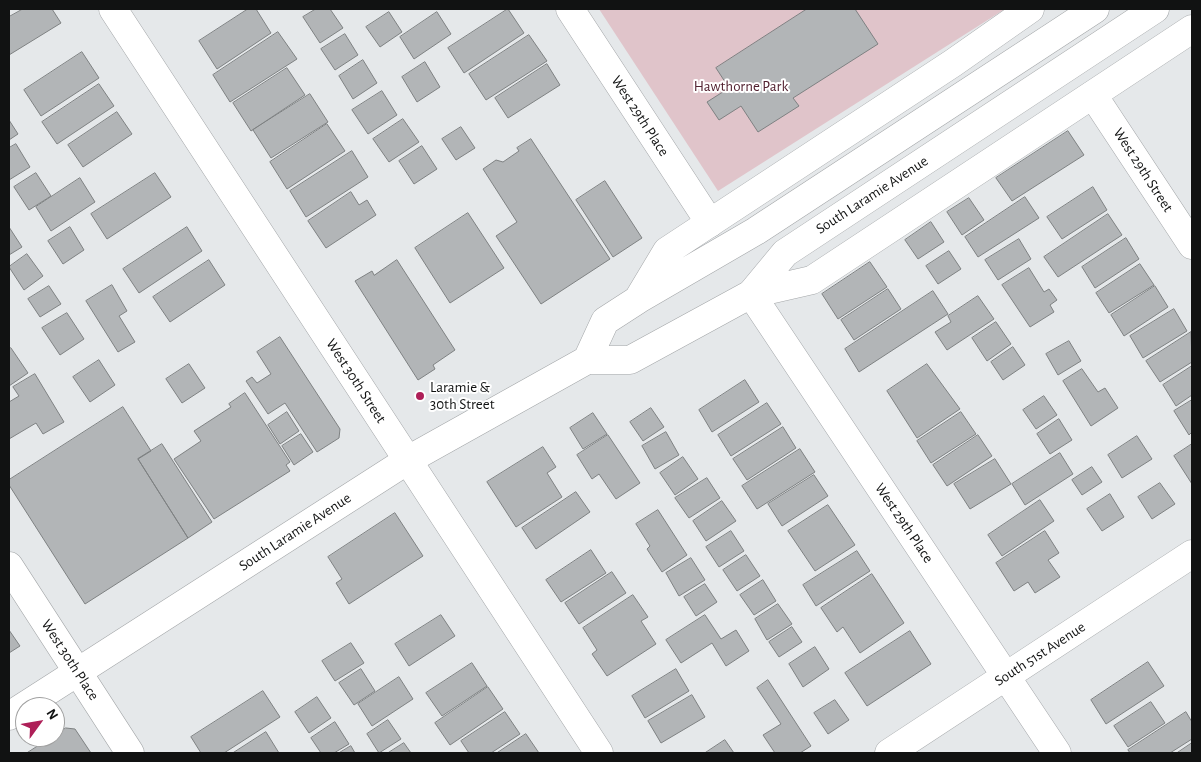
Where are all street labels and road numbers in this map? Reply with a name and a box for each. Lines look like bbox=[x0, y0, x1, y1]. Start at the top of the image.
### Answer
street label: West 29th Place bbox=[607, 72, 673, 160]
street label: West 29th Street bbox=[1109, 125, 1177, 215]
street label: South Laramie Avenue bbox=[813, 152, 931, 238]
street label: West 30th Street bbox=[322, 335, 390, 427]
street label: West 29th Place bbox=[871, 480, 937, 566]
street label: South Laramie Avenue bbox=[236, 489, 354, 575]
street label: West 30th Place bbox=[37, 616, 103, 704]
street label: South 51st Avenue bbox=[991, 618, 1089, 690]

